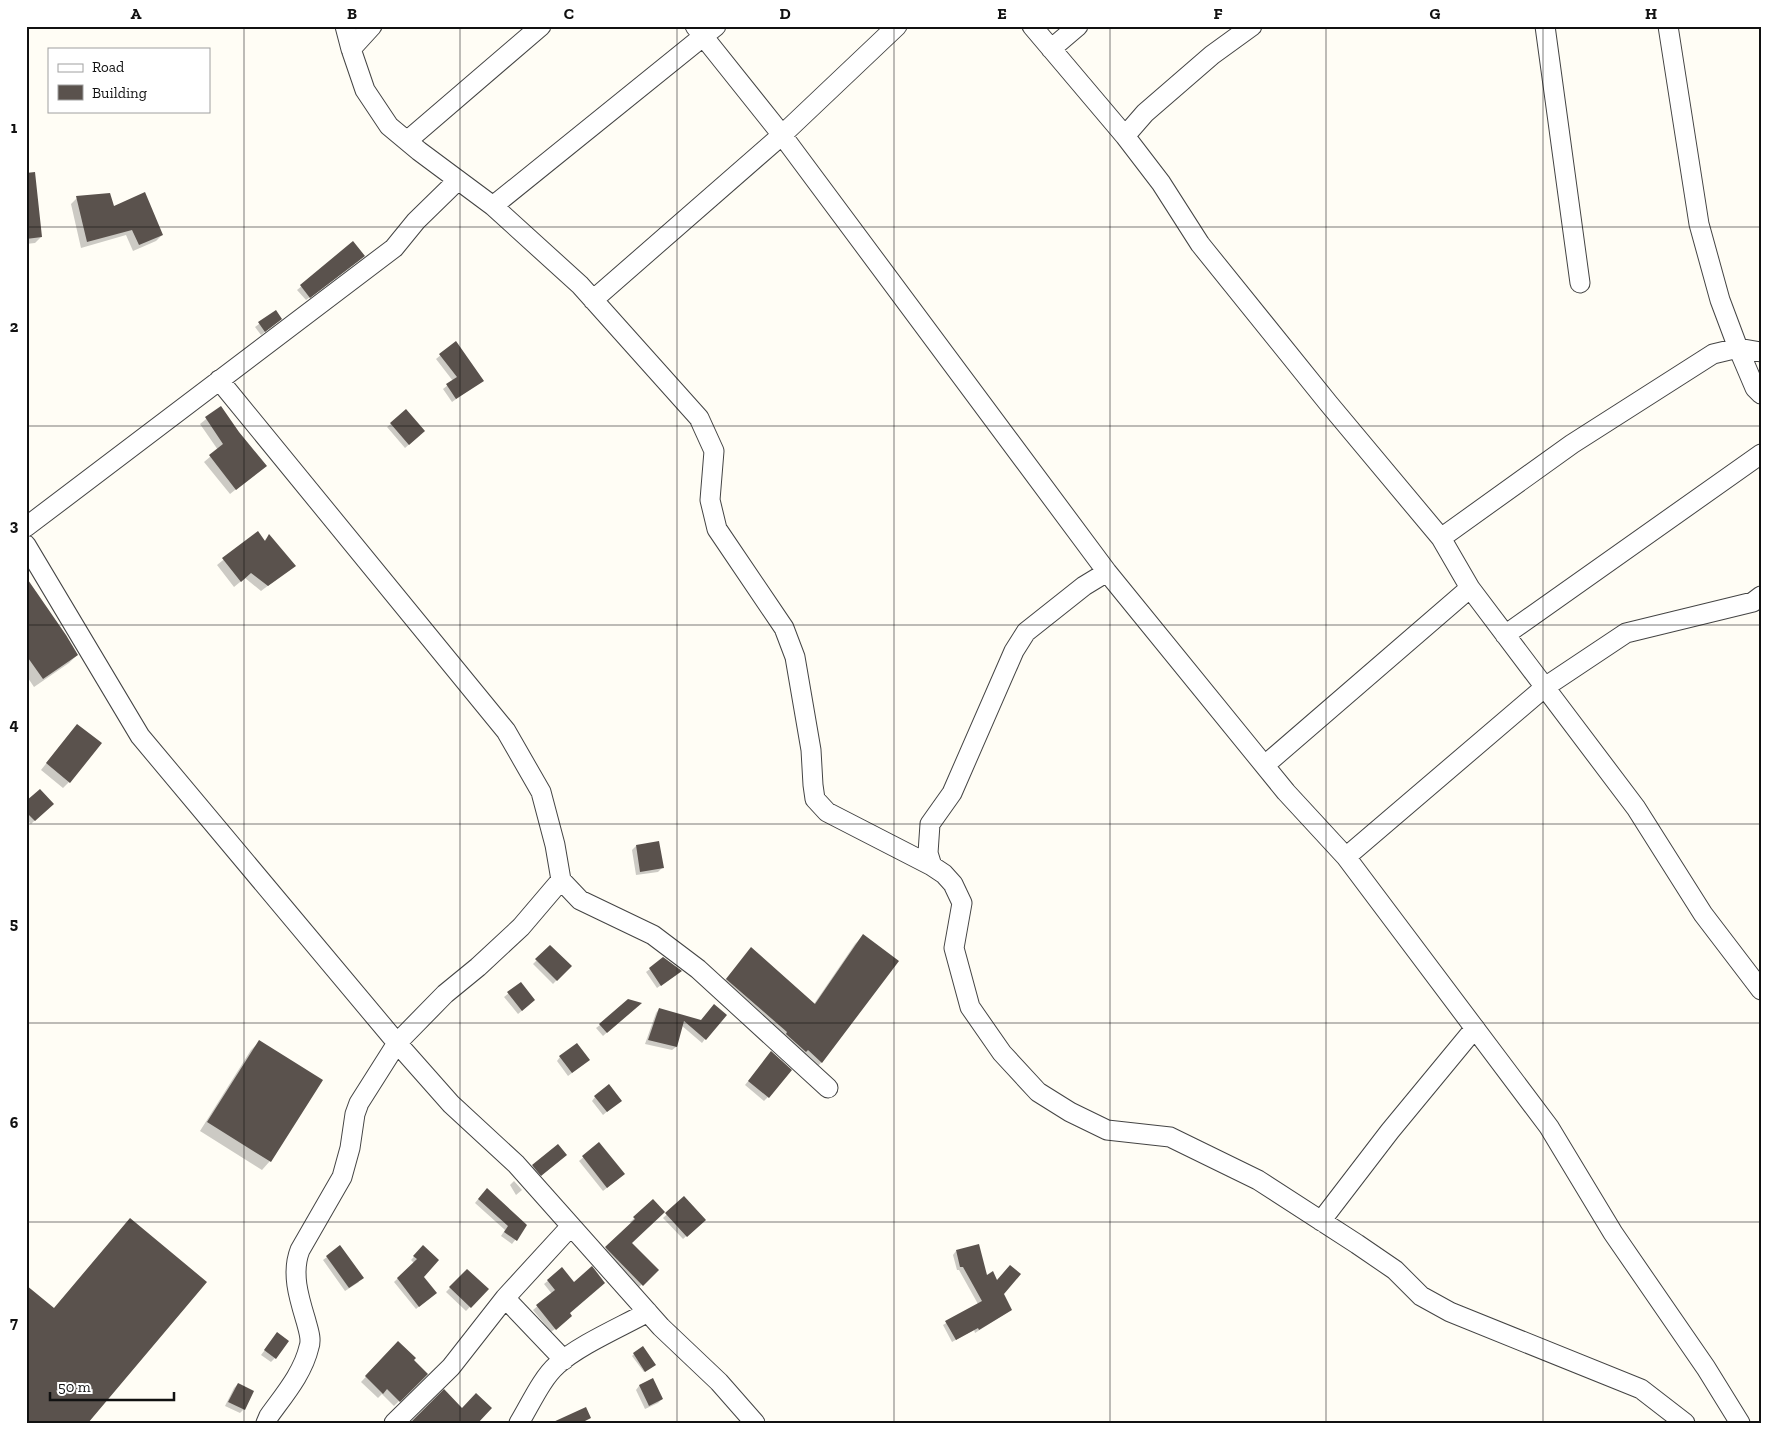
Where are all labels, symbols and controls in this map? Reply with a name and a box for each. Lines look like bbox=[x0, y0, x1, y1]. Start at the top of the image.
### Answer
text: A bbox=[131, 4, 142, 23]
text: B bbox=[347, 4, 357, 23]
text: C bbox=[564, 4, 574, 23]
text: D bbox=[779, 4, 791, 23]
text: E bbox=[997, 4, 1007, 23]
text: F bbox=[1213, 4, 1223, 23]
text: G bbox=[1430, 4, 1441, 23]
text: H bbox=[1645, 4, 1657, 23]
legend bbox=[48, 48, 210, 112]
text: Road bbox=[92, 58, 125, 76]
text: Building bbox=[92, 84, 147, 102]
text: 1 bbox=[11, 118, 18, 137]
text: 2 bbox=[10, 317, 19, 336]
text: 3 bbox=[10, 516, 19, 535]
text: 4 bbox=[9, 715, 19, 734]
text: 5 bbox=[10, 914, 18, 933]
text: 6 bbox=[10, 1113, 19, 1132]
text: 7 bbox=[10, 1313, 18, 1332]
scale bar bbox=[50, 1369, 174, 1401]
text: 50 m bbox=[58, 1378, 91, 1396]

